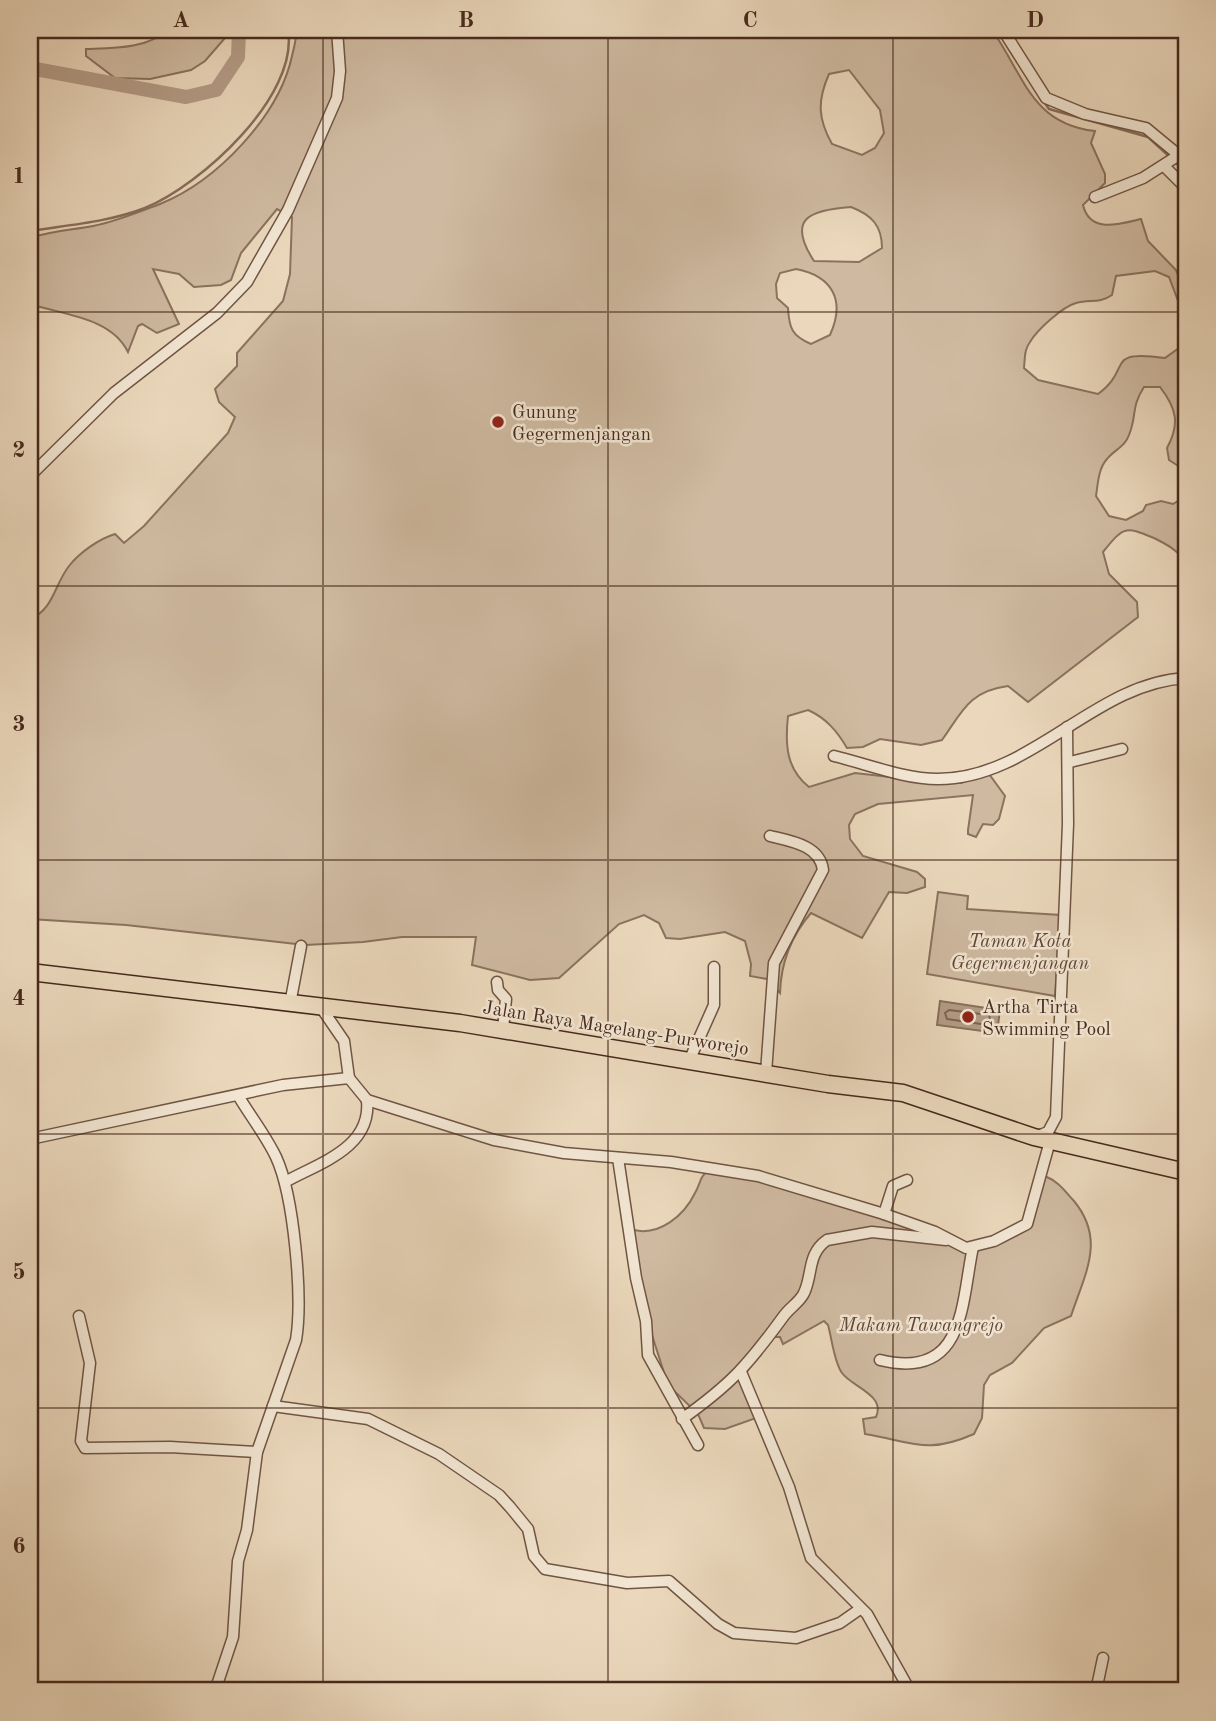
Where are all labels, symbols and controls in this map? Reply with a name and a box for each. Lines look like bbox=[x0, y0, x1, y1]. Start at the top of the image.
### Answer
text: A bbox=[172, 9, 190, 32]
text: B bbox=[458, 9, 474, 32]
text: C bbox=[742, 9, 758, 32]
text: D bbox=[1026, 9, 1044, 32]
text: 1 bbox=[12, 165, 26, 188]
place label: Gunung Gegermenjangan bbox=[512, 404, 651, 445]
marker: Gunung Gegermenjangan bbox=[490, 414, 506, 430]
text: 2 bbox=[12, 439, 26, 462]
text: 3 bbox=[12, 713, 26, 736]
park label: Taman Kota Gegermenjangan bbox=[951, 933, 1089, 974]
text: 4 bbox=[12, 987, 26, 1010]
street label: Jalan Raya Magelang-Purworejo bbox=[481, 999, 750, 1060]
place label: Artha Tirta Swimming Pool bbox=[982, 999, 1111, 1040]
marker: Artha Tirta Swimming Pool bbox=[960, 1009, 976, 1025]
text: 5 bbox=[12, 1261, 26, 1284]
park label: Makam Tawangrejo bbox=[838, 1317, 1003, 1336]
text: 6 bbox=[12, 1535, 26, 1558]

